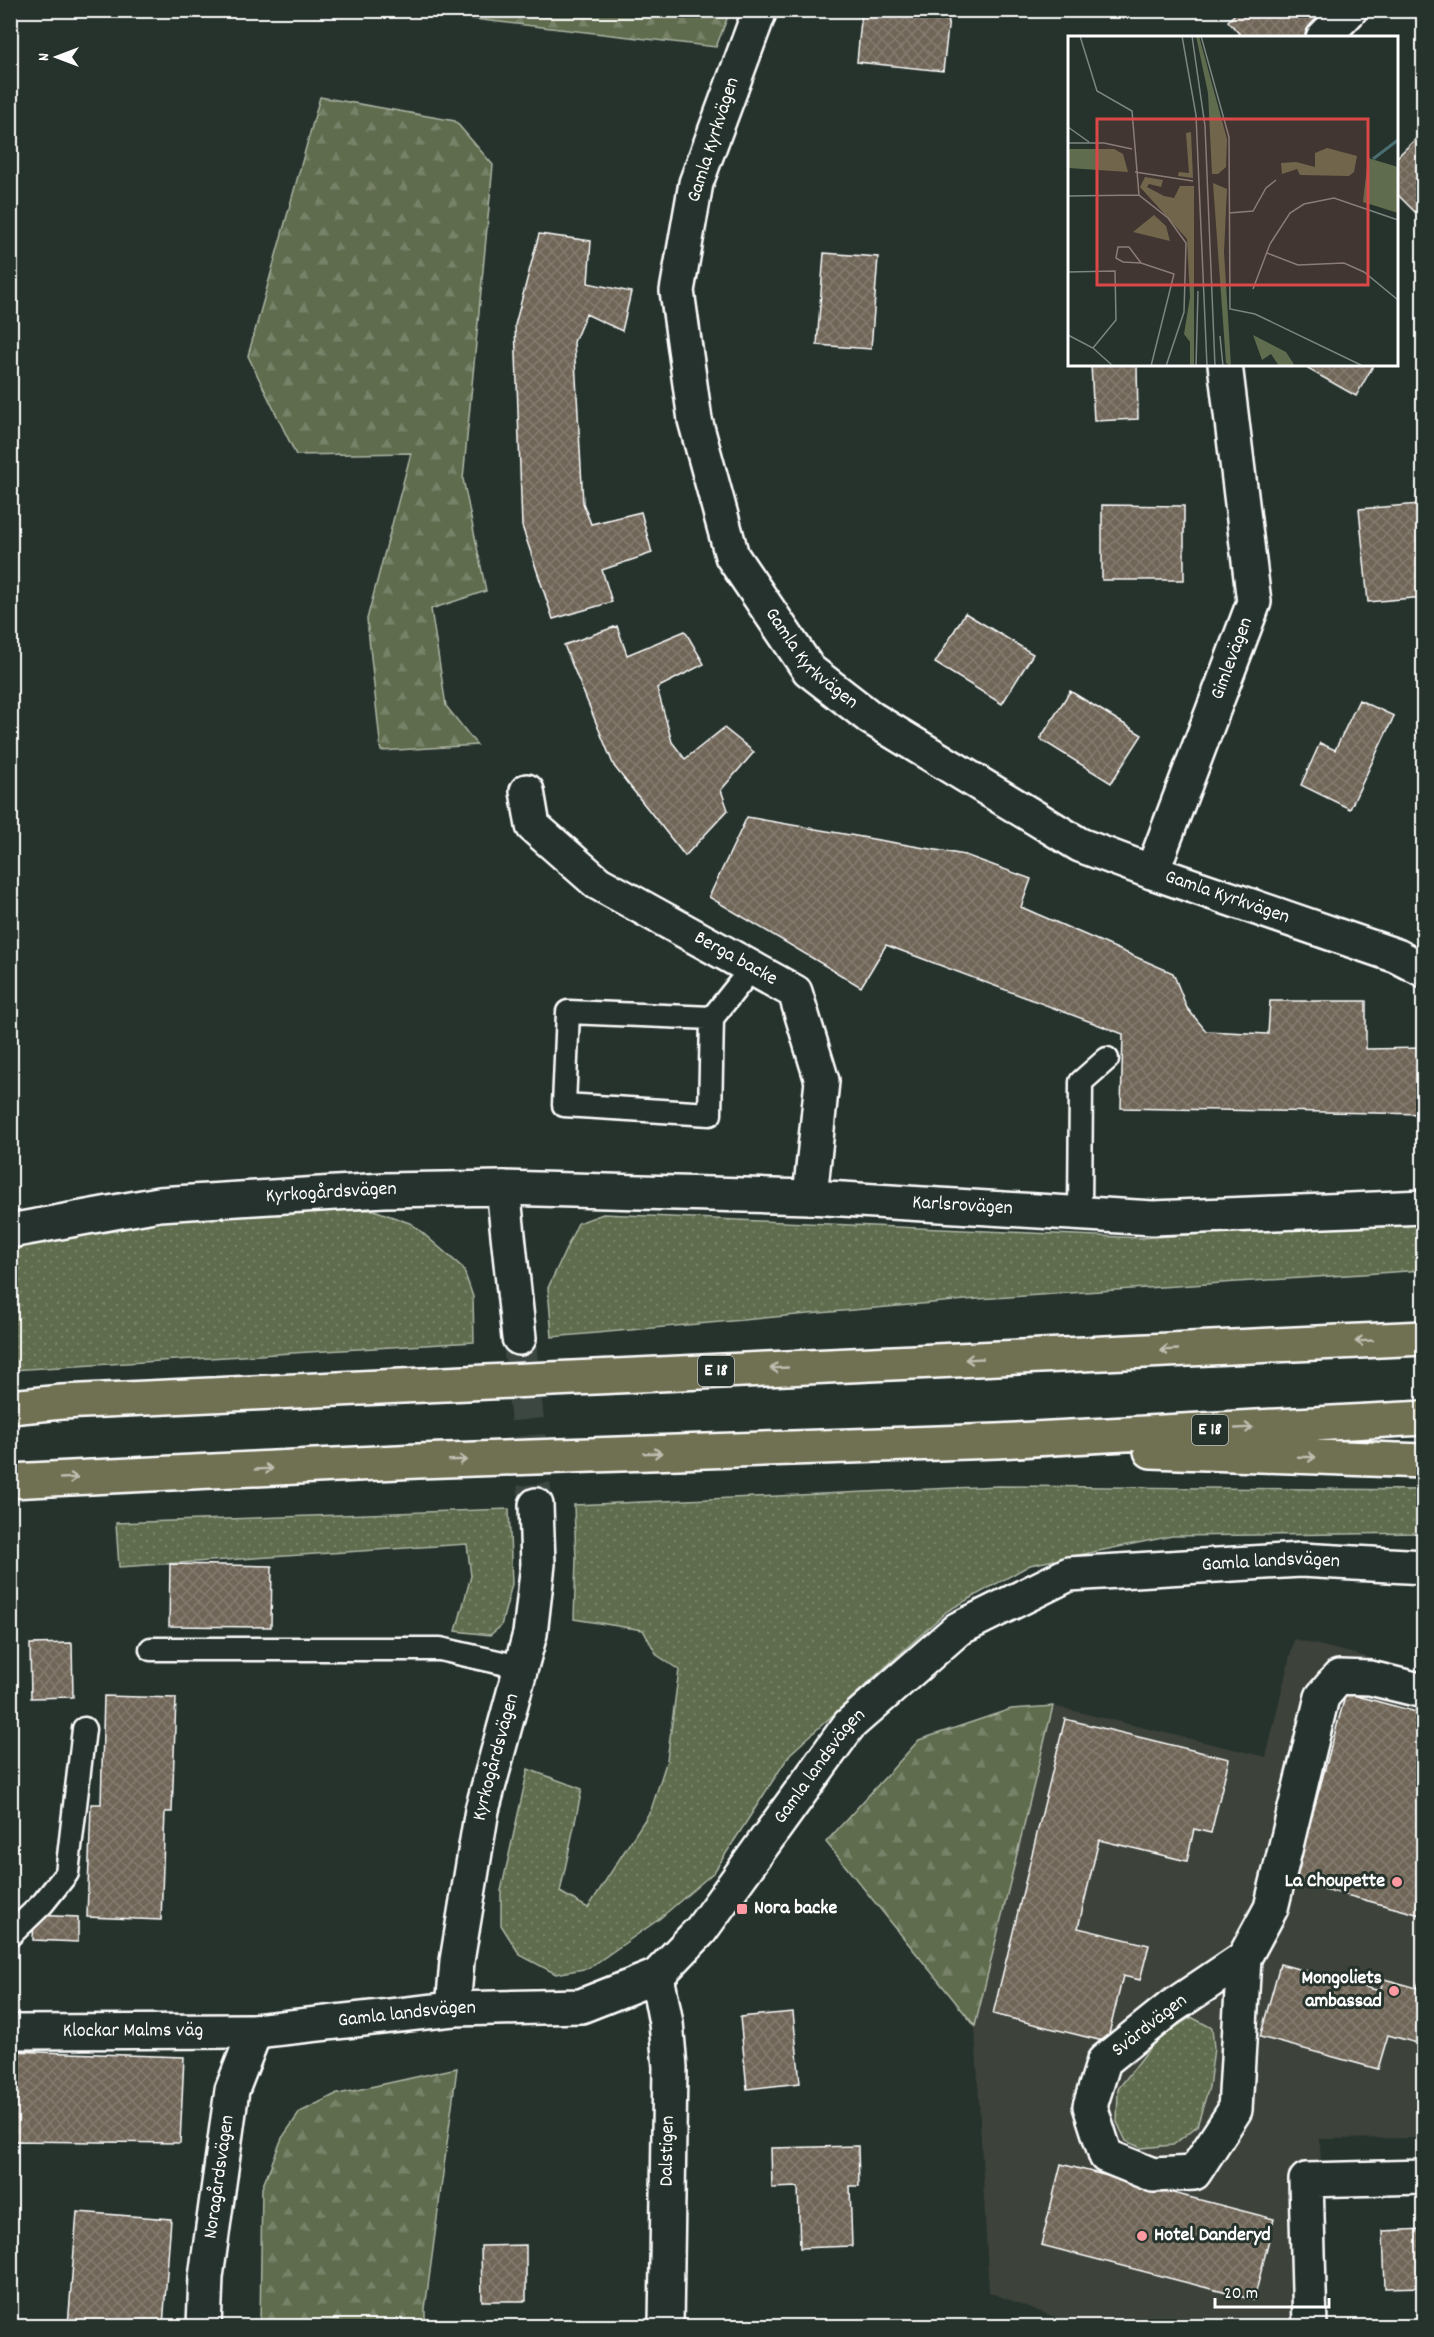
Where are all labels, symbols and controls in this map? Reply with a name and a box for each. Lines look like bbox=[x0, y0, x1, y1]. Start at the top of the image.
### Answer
north arrow bbox=[27, 27, 87, 87]
inset map bbox=[1068, 36, 1398, 366]
text: N bbox=[33, 53, 56, 61]
street label: Gamla Kyrkvägen bbox=[681, 74, 747, 206]
street label: Gamla Kyrkvägen bbox=[757, 603, 864, 717]
street label: Gimlevägen bbox=[1204, 613, 1261, 704]
street label: Gamla Kyrkvägen bbox=[1161, 863, 1293, 932]
street label: Berga backe bbox=[689, 925, 782, 994]
street label: Kyrkogårdsvägen bbox=[265, 1176, 397, 1211]
street label: Karlsrovägen bbox=[911, 1189, 1014, 1223]
one-way arrow bbox=[1354, 1335, 1374, 1346]
one-way arrow bbox=[1159, 1344, 1179, 1355]
one-way arrow bbox=[965, 1354, 985, 1365]
road number: E 18 bbox=[698, 1356, 734, 1386]
one-way arrow bbox=[770, 1363, 790, 1374]
road number: E 18 bbox=[1192, 1415, 1228, 1445]
one-way arrow bbox=[1233, 1422, 1253, 1433]
one-way arrow bbox=[643, 1447, 663, 1459]
one-way arrow bbox=[1296, 1451, 1316, 1463]
one-way arrow bbox=[448, 1454, 468, 1465]
one-way arrow bbox=[253, 1463, 273, 1474]
one-way arrow bbox=[58, 1473, 78, 1484]
street label: Gamla landsvägen bbox=[1201, 1546, 1341, 1580]
street label: Kyrkogårdsvägen bbox=[466, 1690, 527, 1823]
street label: Gamla landsvägen bbox=[768, 1702, 872, 1830]
place label: La Choupette bbox=[1285, 1868, 1385, 1896]
marker: La Choupette bbox=[1390, 1875, 1404, 1889]
place label: Nora backe bbox=[754, 1895, 837, 1923]
marker: Nora backe bbox=[735, 1902, 749, 1916]
place label: Mongoliets ambassad bbox=[1301, 1965, 1382, 2016]
marker: Mongoliets ambassad bbox=[1387, 1984, 1401, 1998]
street label: Svärdvägen bbox=[1106, 1988, 1194, 2064]
street label: Gamla landsvägen bbox=[337, 1994, 476, 2036]
street label: Klockar Malms väg bbox=[63, 2017, 203, 2046]
street label: Noragårdsvägen bbox=[197, 2113, 242, 2241]
street label: Dalstigen bbox=[653, 2115, 683, 2187]
place label: Hotel Danderyd bbox=[1154, 2222, 1271, 2250]
marker: Hotel Danderyd bbox=[1135, 2229, 1149, 2243]
scale bar bbox=[1215, 2271, 1329, 2309]
text: 20 m bbox=[1224, 2282, 1258, 2307]

